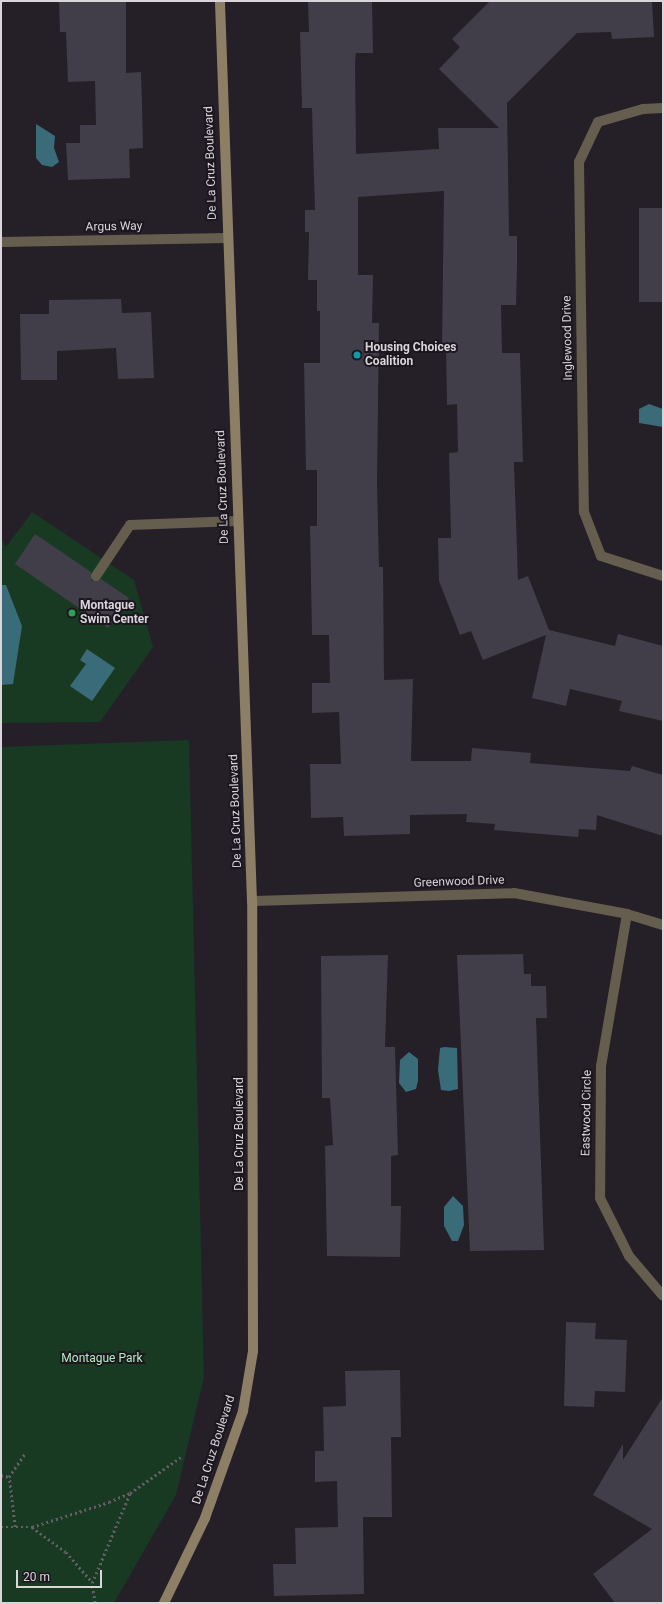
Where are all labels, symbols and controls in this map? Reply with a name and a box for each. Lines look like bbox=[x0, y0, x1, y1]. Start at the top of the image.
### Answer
street label: De La Cruz Boulevard bbox=[202, 106, 220, 220]
street label: Argus Way bbox=[85, 219, 143, 235]
street label: Inglewood Drive bbox=[560, 295, 576, 381]
place label: Housing Choices Coalition bbox=[365, 341, 456, 369]
marker: Housing Choices Coalition bbox=[352, 350, 362, 360]
street label: De La Cruz Boulevard bbox=[214, 430, 232, 544]
place label: Montague Swim Center bbox=[80, 599, 149, 627]
marker: Montague Swim Center bbox=[67, 608, 77, 618]
street label: De La Cruz Boulevard bbox=[227, 754, 245, 868]
street label: Greenwood Drive bbox=[413, 873, 505, 891]
street label: Eastwood Circle bbox=[579, 1070, 595, 1156]
street label: De La Cruz Boulevard bbox=[233, 1077, 247, 1191]
park label: Montague Park bbox=[61, 1352, 143, 1366]
street label: De La Cruz Boulevard bbox=[190, 1394, 238, 1506]
scale bar bbox=[18, 1562, 104, 1588]
text: 20 m bbox=[23, 1570, 50, 1584]

